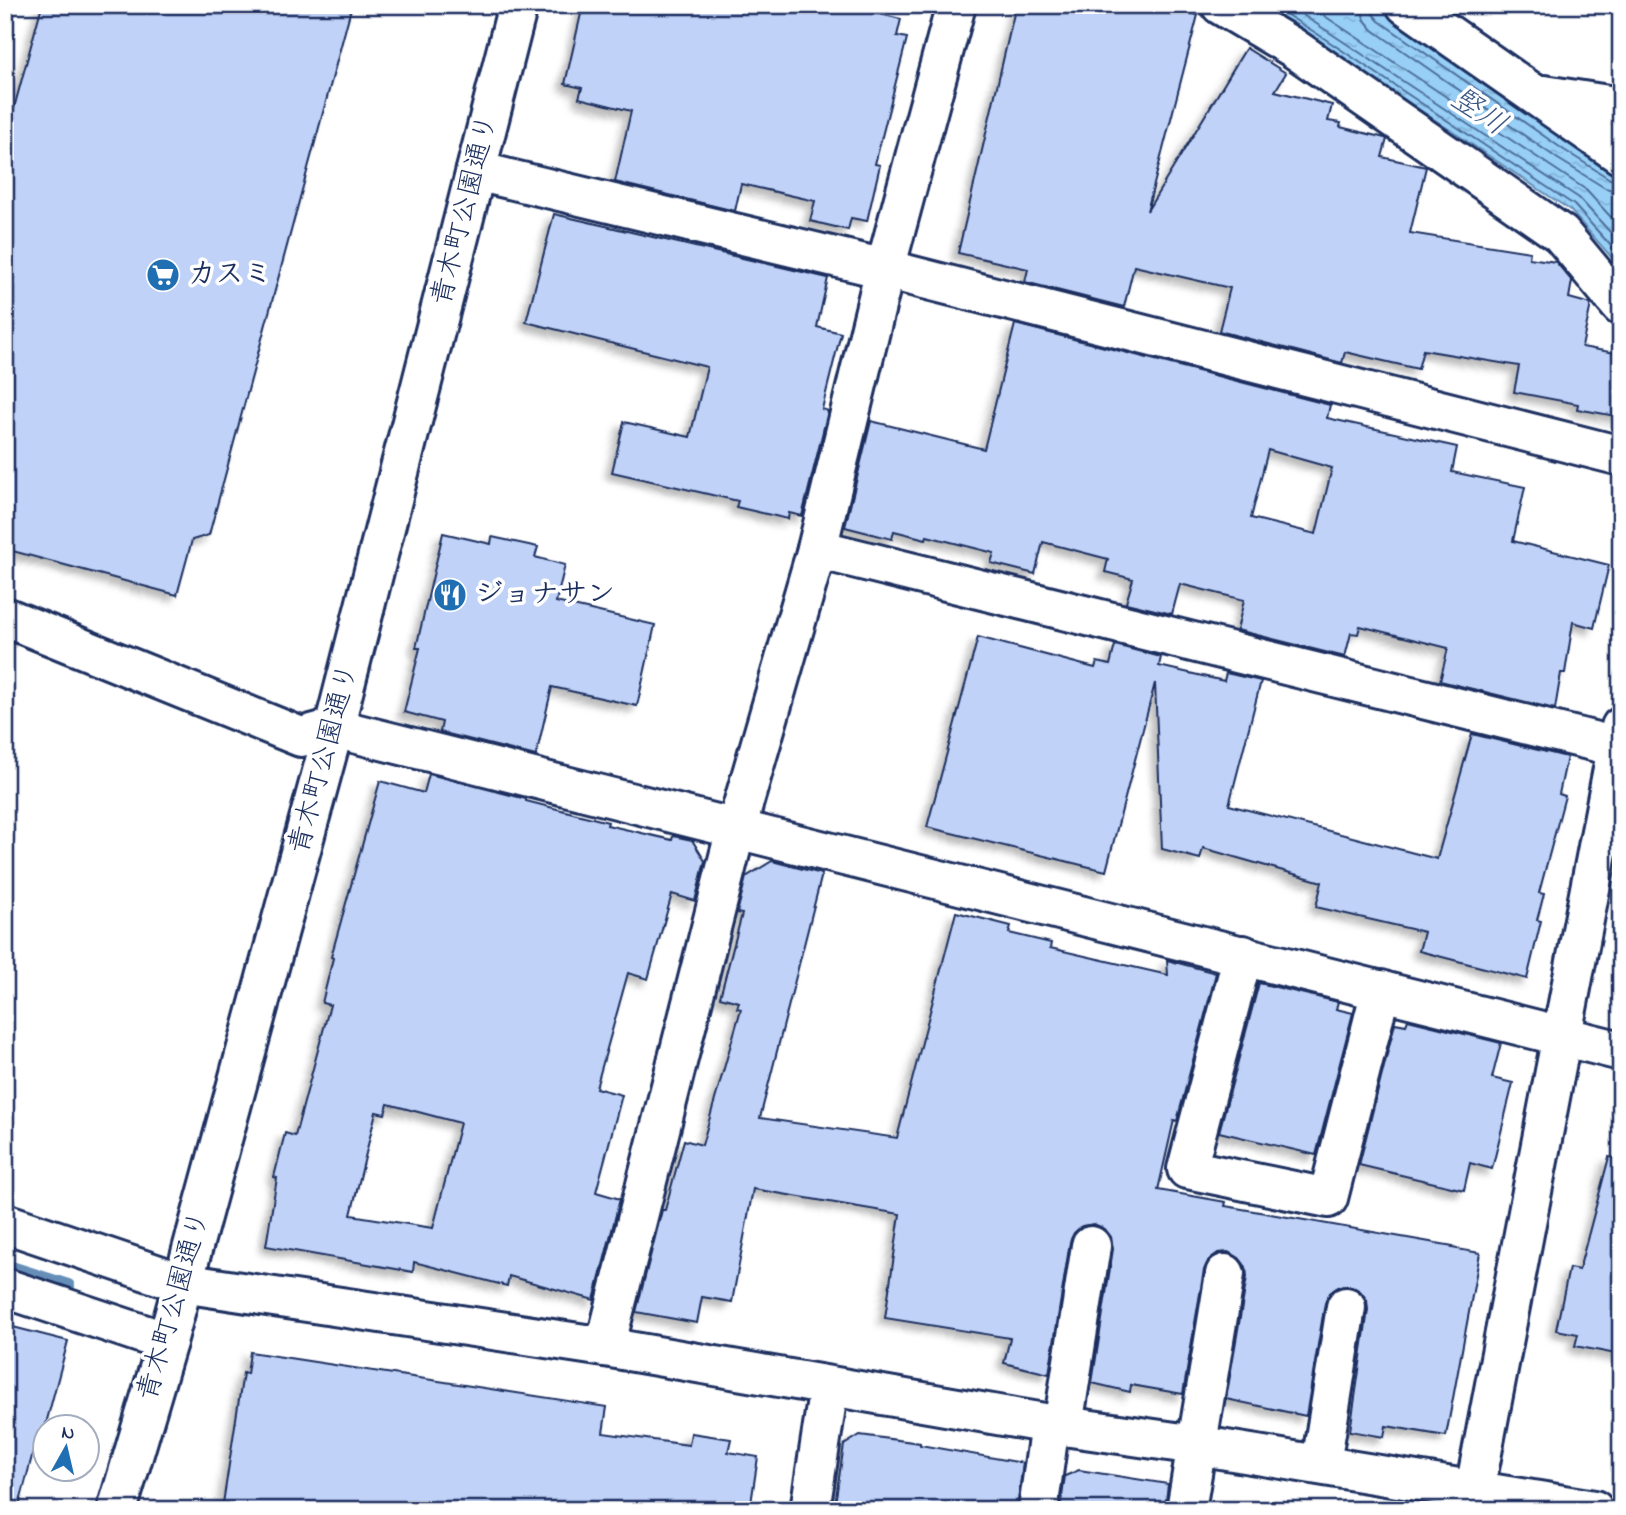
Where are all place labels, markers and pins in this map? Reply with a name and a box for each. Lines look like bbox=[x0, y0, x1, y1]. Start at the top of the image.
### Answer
place label: カスミ bbox=[188, 255, 271, 296]
supermarket icon: カスミ bbox=[144, 256, 182, 294]
place label: ジョナサン bbox=[475, 575, 615, 616]
restaurant icon: ジョナサン bbox=[431, 576, 469, 614]

